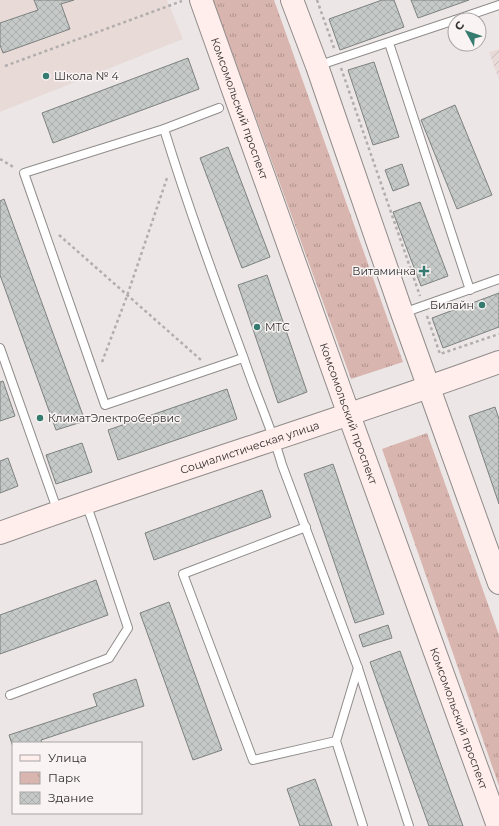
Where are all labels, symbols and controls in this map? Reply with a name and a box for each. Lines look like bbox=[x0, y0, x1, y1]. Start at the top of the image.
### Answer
north arrow bbox=[447, 12, 487, 52]
text: С bbox=[451, 18, 467, 33]
street label: Комсомольский проспект bbox=[208, 36, 272, 182]
place label: Школа № 4 bbox=[54, 69, 120, 83]
marker: Школа № 4 bbox=[41, 71, 51, 81]
place label: Витаминка bbox=[352, 264, 416, 278]
marker: Витаминка bbox=[419, 266, 429, 276]
place label: Билайн bbox=[430, 298, 474, 312]
marker: Билайн bbox=[477, 300, 487, 310]
place label: МТС bbox=[265, 320, 290, 334]
marker: МТС bbox=[252, 322, 262, 332]
street label: Комсомольский проспект bbox=[317, 341, 381, 487]
place label: КлиматЭлектроСервис bbox=[48, 411, 180, 425]
marker: КлиматЭлектроСервис bbox=[35, 413, 45, 423]
street label: Социалистическая улица bbox=[178, 418, 321, 477]
street label: Комсомольский проспект bbox=[427, 645, 491, 792]
legend bbox=[12, 742, 142, 814]
text: Улица bbox=[48, 750, 87, 765]
text: Парк bbox=[48, 770, 80, 785]
text: Здание bbox=[48, 790, 94, 805]

